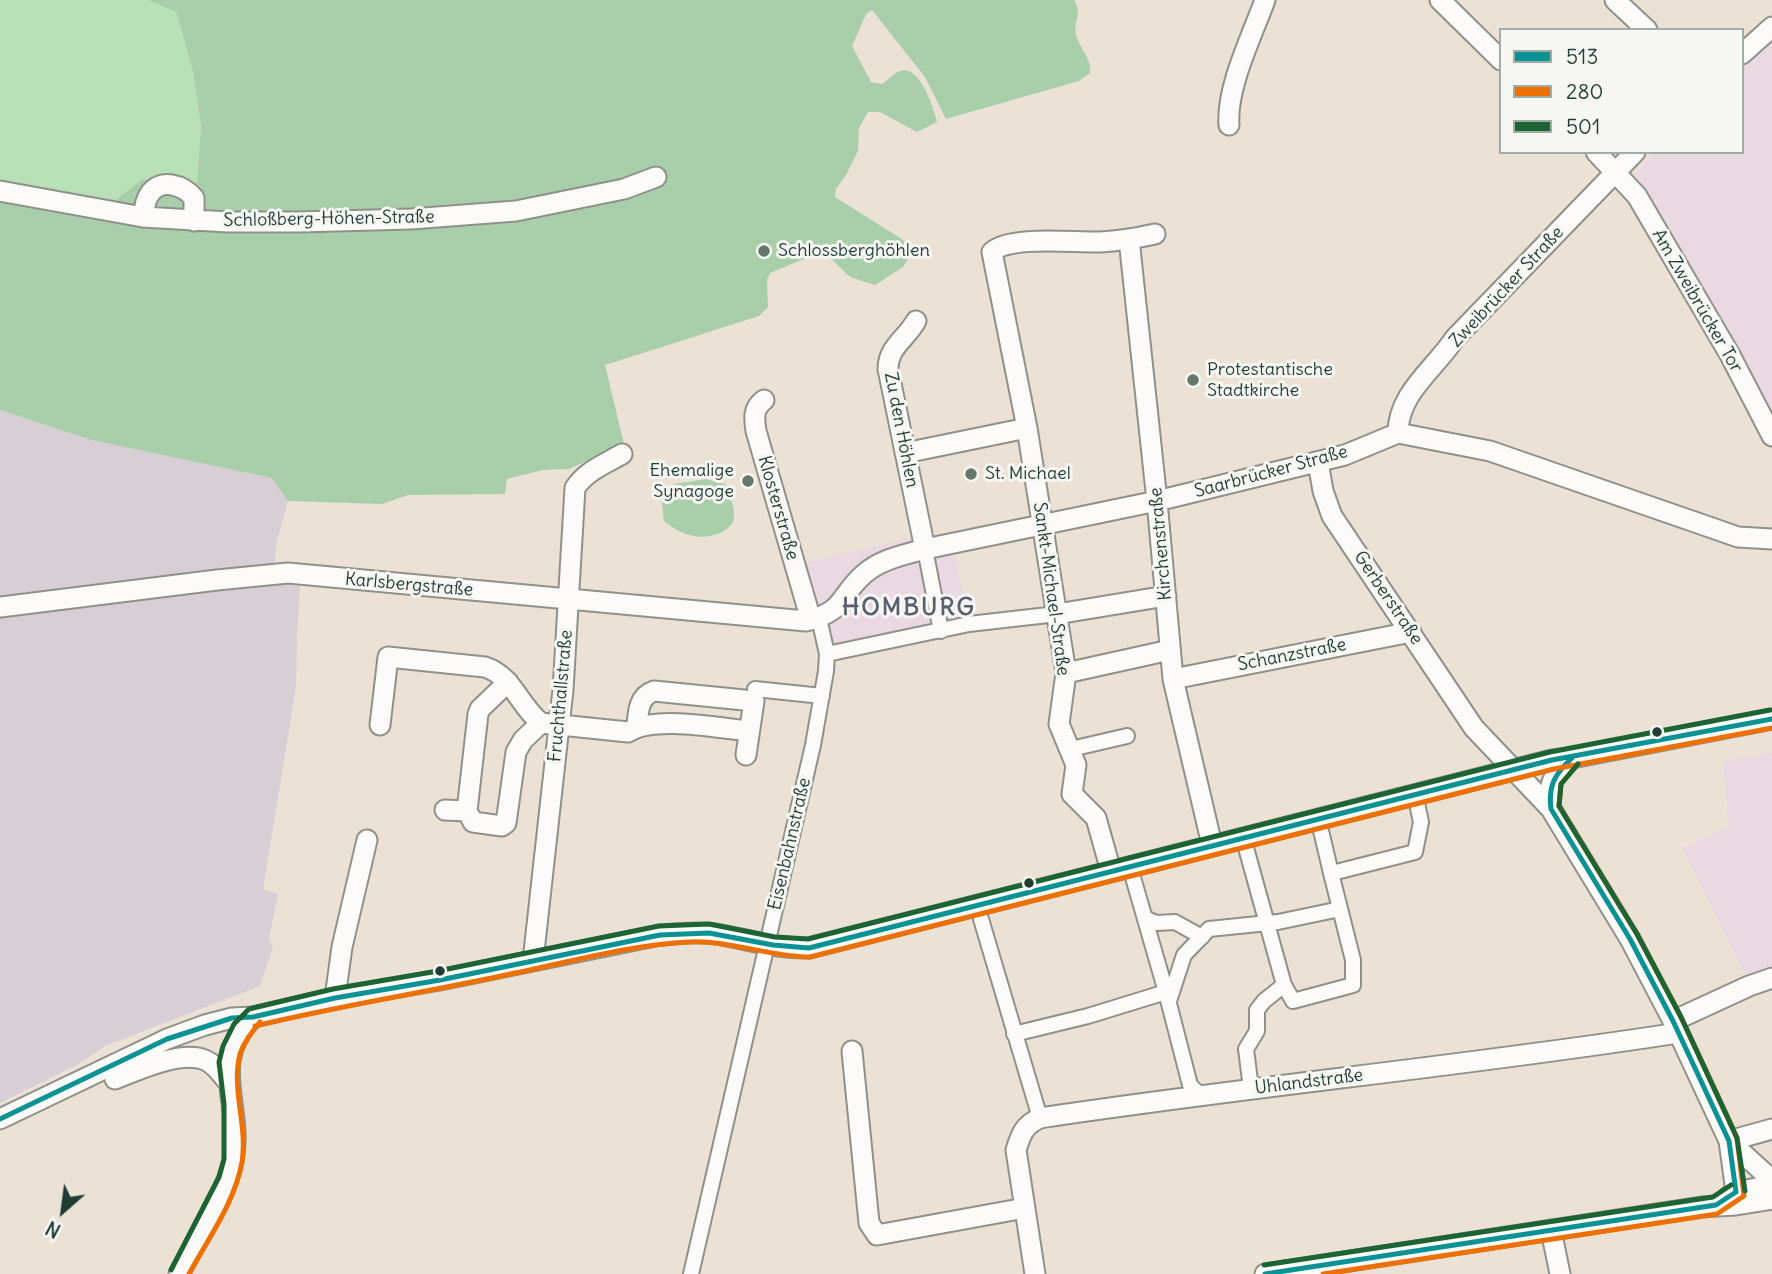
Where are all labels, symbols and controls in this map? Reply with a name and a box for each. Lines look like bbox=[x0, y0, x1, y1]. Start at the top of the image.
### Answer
legend bbox=[1499, 28, 1744, 154]
text: 513 bbox=[1566, 43, 1598, 70]
text: 280 bbox=[1566, 78, 1603, 105]
text: 501 bbox=[1566, 113, 1600, 140]
street label: Schloßberg-Höhen-Straße bbox=[223, 206, 435, 232]
street label: Zweibrücker Straße bbox=[1445, 222, 1569, 352]
street label: Am Zweibrücker Tor bbox=[1647, 225, 1747, 377]
place label: Schlossberghöhlen bbox=[778, 240, 930, 262]
marker: Schlossberghöhlen bbox=[756, 243, 772, 259]
place label: Protestantische Stadtkirche bbox=[1207, 359, 1333, 402]
street label: Zu den Höhlen bbox=[879, 370, 923, 490]
marker: Protestantische Stadtkirche bbox=[1185, 372, 1201, 388]
street label: Saarbrücker Straße bbox=[1192, 441, 1350, 503]
street label: Klosterstraße bbox=[753, 453, 803, 563]
place label: Ehemalige Synagoge bbox=[649, 460, 734, 503]
place label: St. Michael bbox=[985, 463, 1071, 485]
marker: St. Michael bbox=[963, 466, 979, 482]
marker: Ehemalige Synagoge bbox=[740, 473, 756, 489]
street label: Kirchenstraße bbox=[1145, 487, 1177, 601]
street label: Sankt-Michael-Straße bbox=[1028, 501, 1074, 677]
street label: Gerberstraße bbox=[1349, 547, 1427, 649]
street label: Karlsbergstraße bbox=[344, 569, 474, 601]
district label: HOMBURG bbox=[843, 594, 975, 622]
street label: Fruchthallstraße bbox=[544, 629, 578, 763]
street label: Schanzstraße bbox=[1236, 634, 1348, 676]
unlabelled marker bbox=[1650, 725, 1664, 739]
street label: Eisenbahnstraße bbox=[764, 776, 816, 912]
unlabelled marker bbox=[1022, 876, 1036, 890]
unlabelled marker bbox=[433, 964, 447, 978]
street label: Uhlandstraße bbox=[1254, 1065, 1364, 1099]
north arrow bbox=[28, 1176, 98, 1246]
text: N bbox=[42, 1216, 65, 1243]

